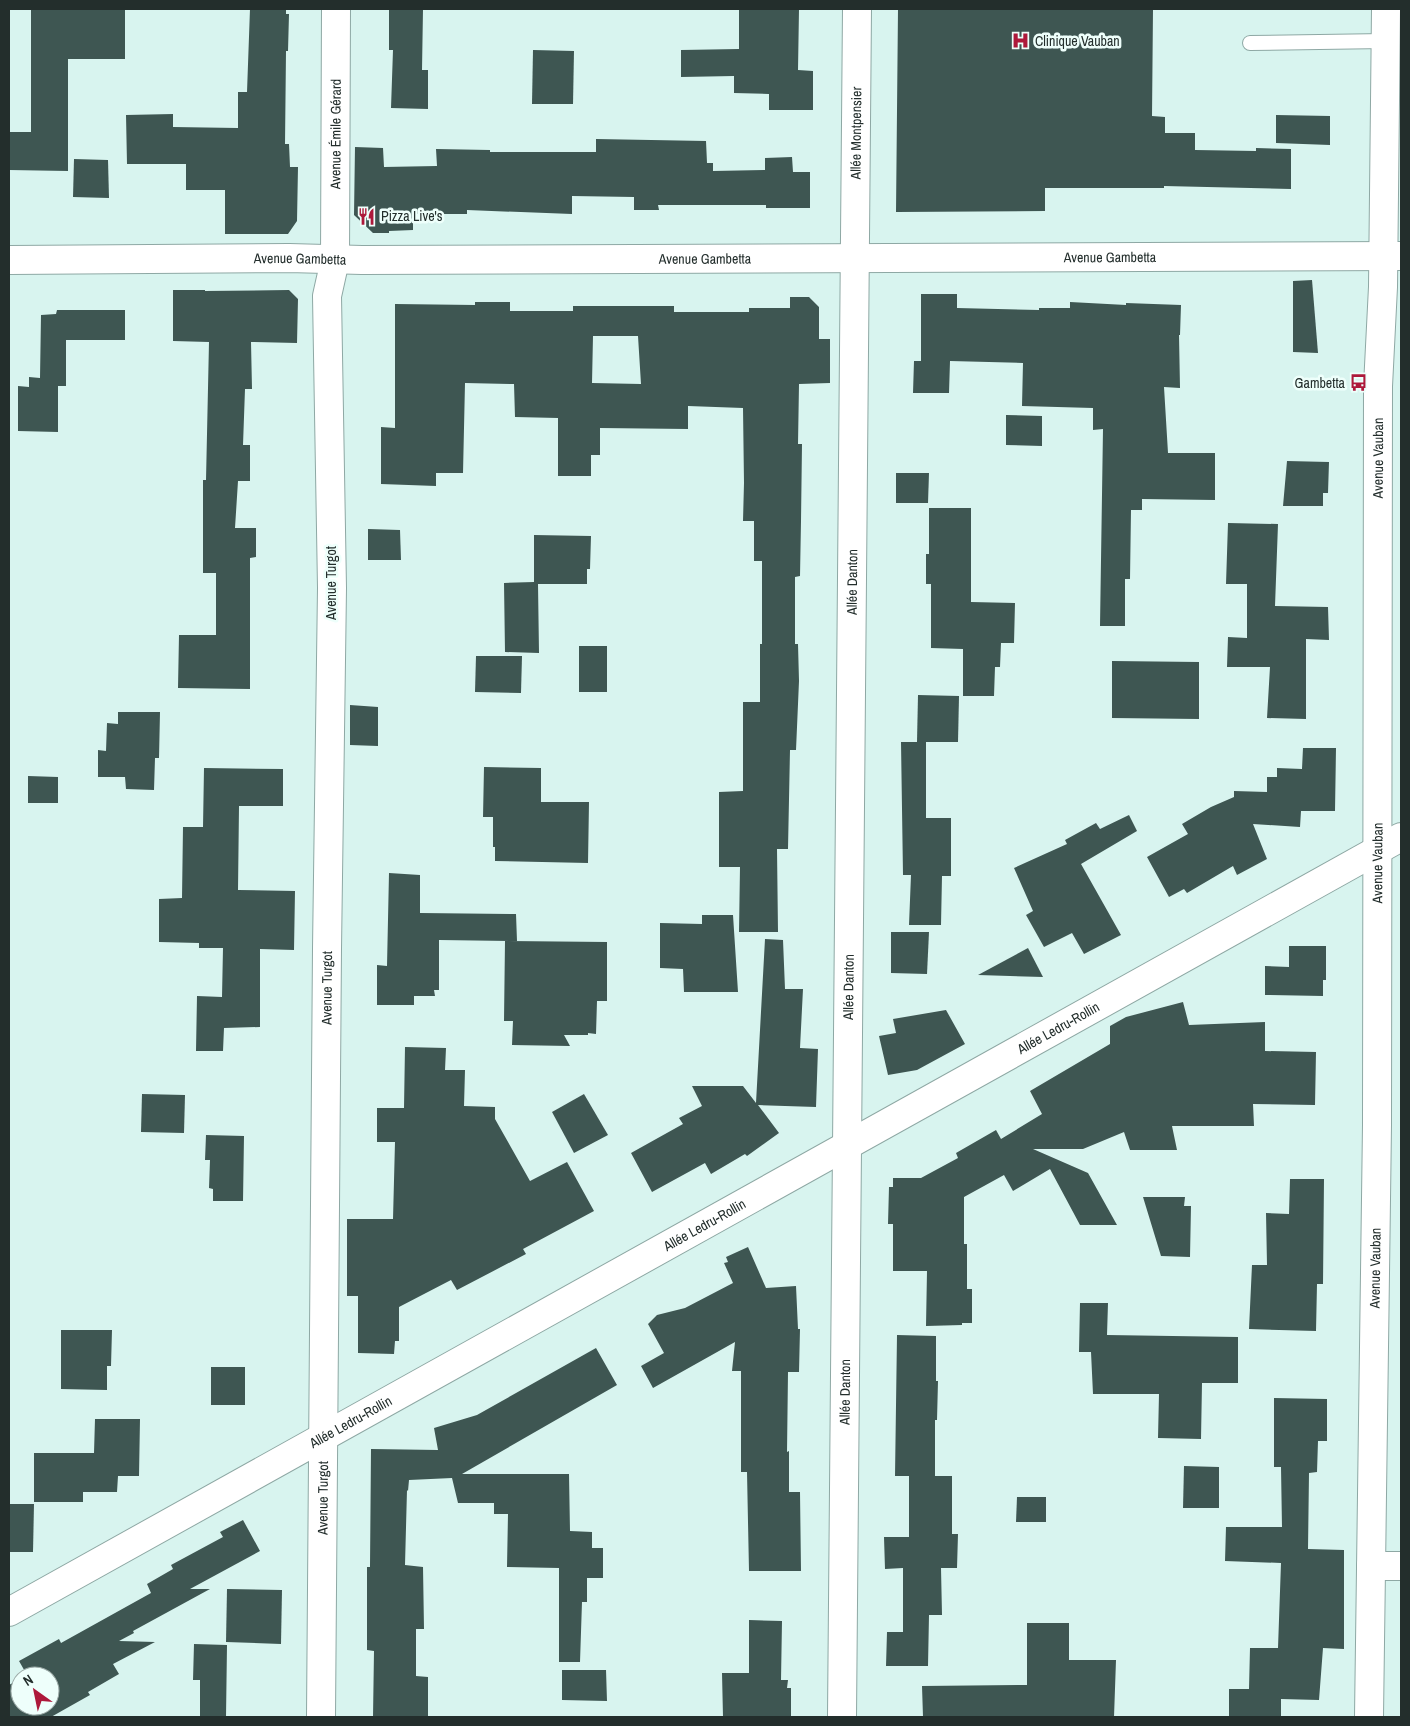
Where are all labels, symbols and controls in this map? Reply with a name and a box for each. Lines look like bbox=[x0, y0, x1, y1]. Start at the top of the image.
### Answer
hospital icon: Clinique Vauban bbox=[1011, 31, 1031, 51]
place label: Clinique Vauban bbox=[1035, 32, 1120, 50]
street label: Avenue Émile Gérard bbox=[326, 79, 345, 190]
street label: Allée Montpensier bbox=[846, 86, 865, 180]
restaurant icon: Pizza Live's bbox=[357, 206, 377, 226]
place label: Pizza Live's bbox=[381, 207, 443, 225]
street label: Avenue Gambetta bbox=[1063, 248, 1157, 266]
street label: Avenue Gambetta bbox=[253, 249, 347, 269]
street label: Avenue Gambetta bbox=[658, 249, 752, 268]
bus stop icon: Gambetta bbox=[1349, 373, 1369, 393]
place label: Gambetta bbox=[1295, 374, 1346, 392]
street label: Avenue Vauban bbox=[1369, 418, 1387, 499]
street label: Avenue Turgot bbox=[322, 546, 340, 621]
street label: Allée Danton bbox=[843, 549, 861, 616]
street label: Avenue Vauban bbox=[1368, 823, 1386, 904]
street label: Avenue Turgot bbox=[317, 951, 336, 1026]
street label: Allée Danton bbox=[839, 954, 858, 1021]
street label: Allée Ledru-Rollin bbox=[1013, 998, 1103, 1058]
street label: Allée Ledru-Rollin bbox=[659, 1195, 749, 1255]
street label: Avenue Vauban bbox=[1366, 1228, 1385, 1310]
street label: Allée Danton bbox=[836, 1359, 854, 1426]
street label: Allée Ledru-Rollin bbox=[305, 1392, 395, 1452]
street label: Avenue Turgot bbox=[313, 1461, 332, 1536]
north arrow bbox=[10, 1666, 60, 1716]
text: N bbox=[20, 1670, 36, 1690]

